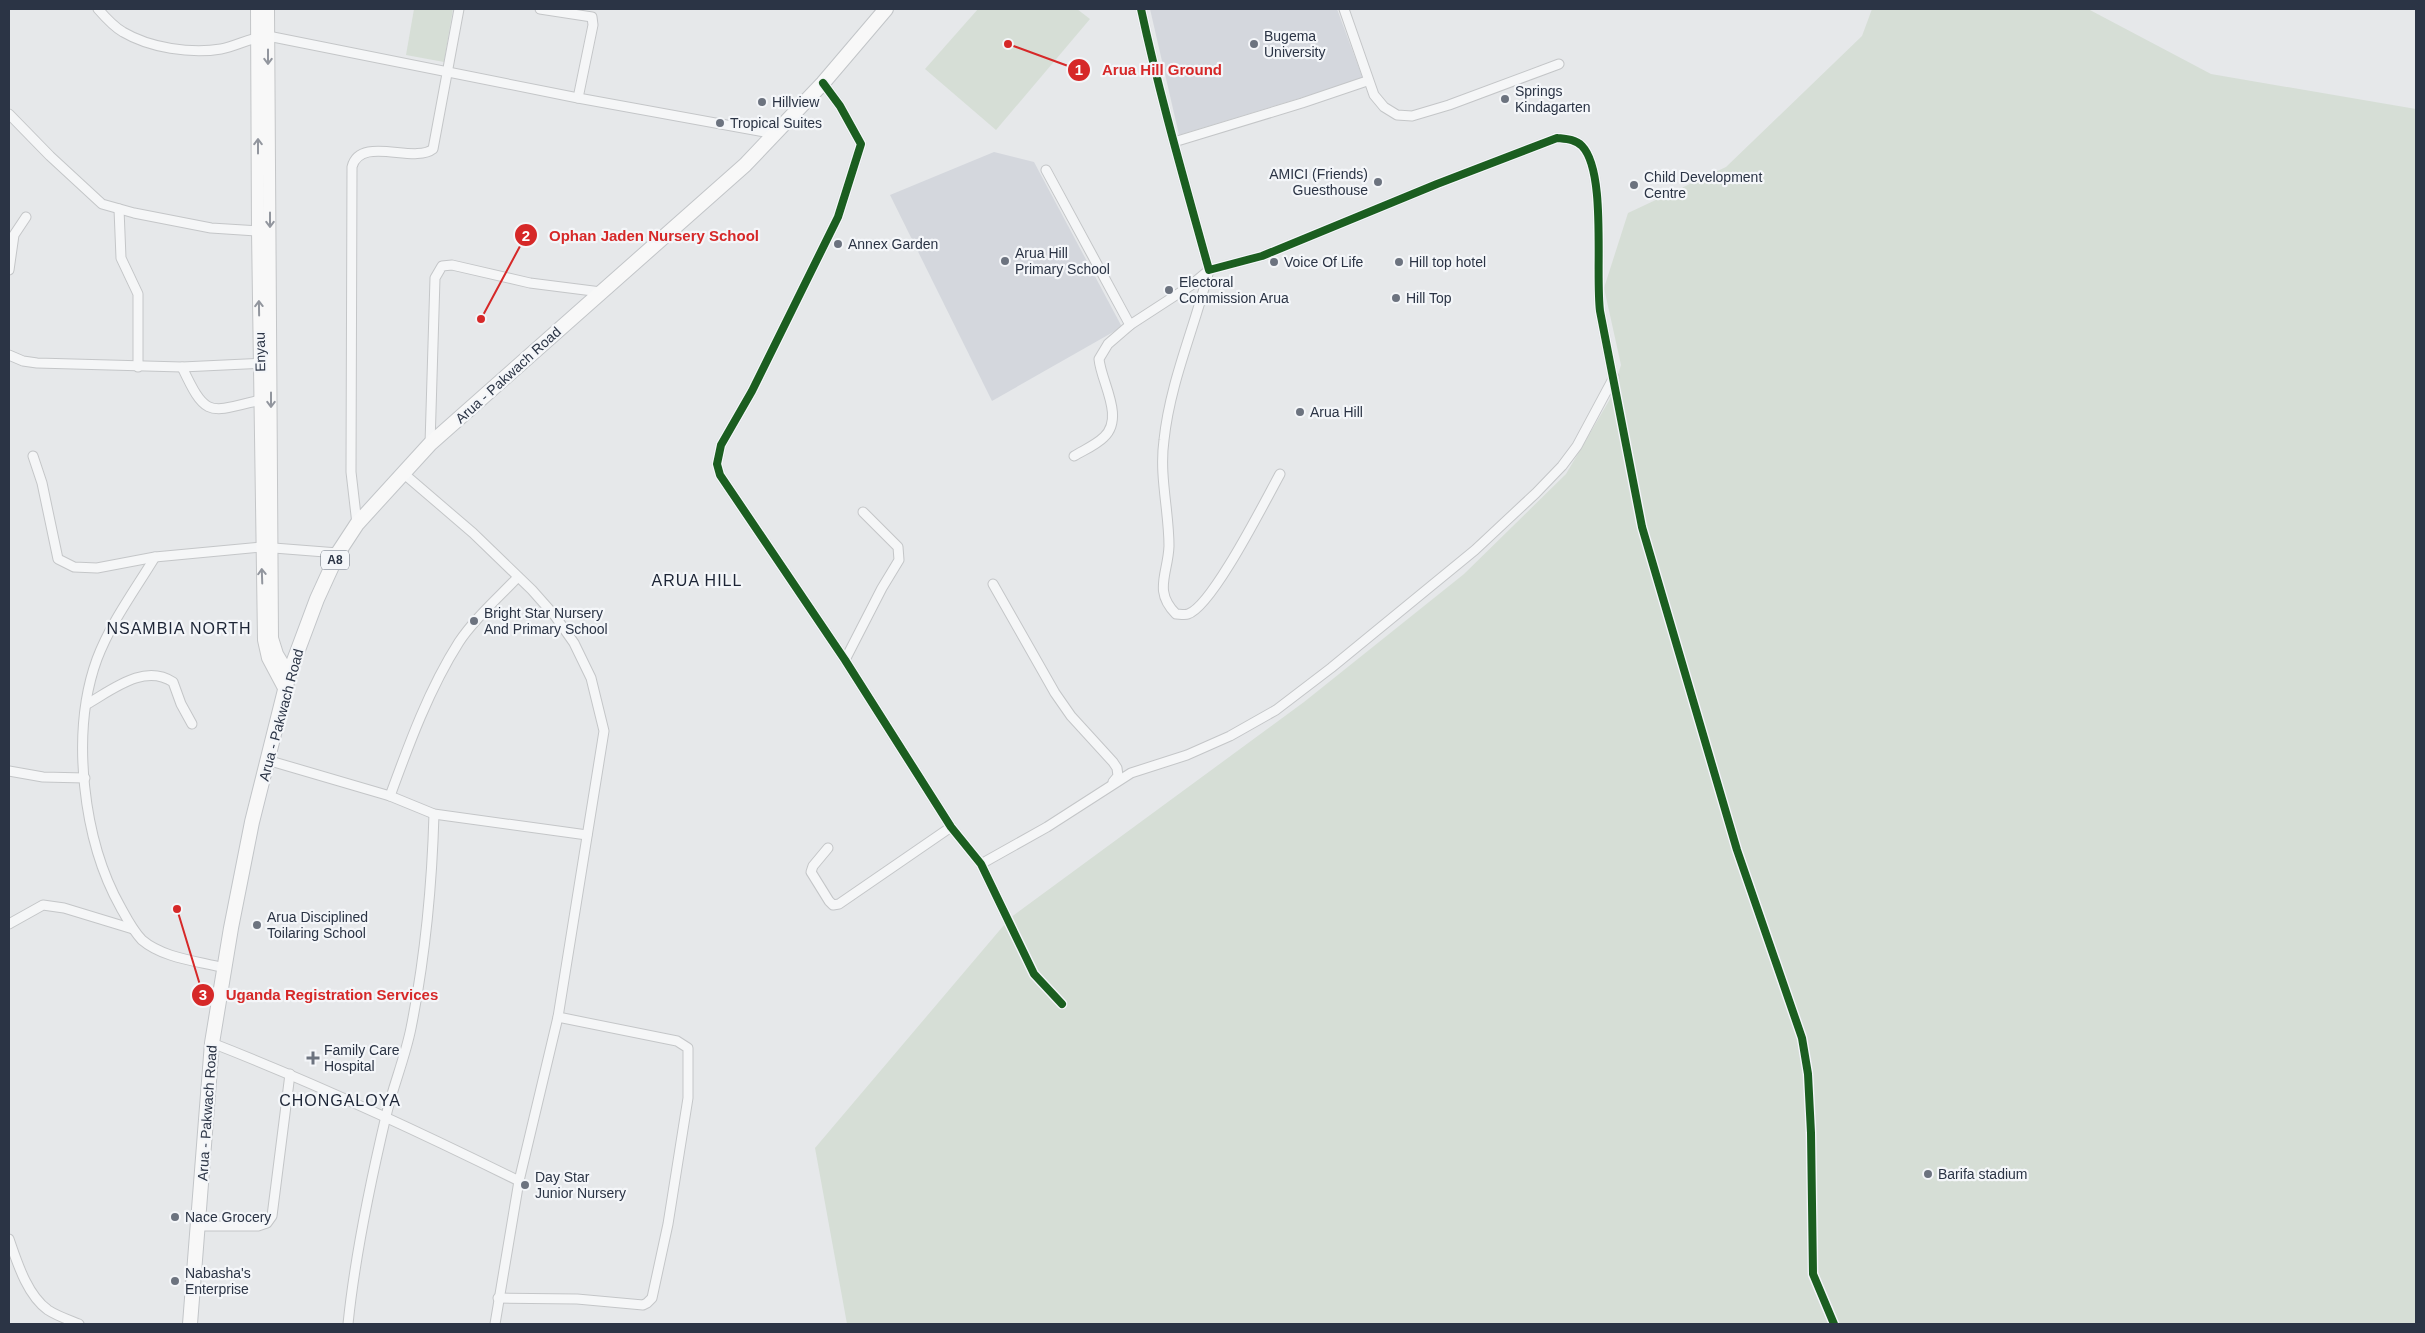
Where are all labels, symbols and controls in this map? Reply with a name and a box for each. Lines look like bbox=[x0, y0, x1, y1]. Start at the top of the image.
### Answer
place label: Bugema University bbox=[1264, 28, 1325, 60]
marker: Bugema University bbox=[1248, 38, 1260, 50]
one-way arrow bbox=[263, 49, 273, 65]
callout: Arua Hill Ground bbox=[1067, 55, 1232, 85]
text: 1 bbox=[1075, 61, 1083, 78]
text: Arua Hill Ground bbox=[1102, 61, 1222, 78]
place label: Springs Kindagarten bbox=[1515, 83, 1591, 115]
marker: Springs Kindagarten bbox=[1499, 93, 1511, 105]
place label: Hillview bbox=[772, 94, 820, 110]
marker: Hillview bbox=[756, 96, 768, 108]
place label: Tropical Suites bbox=[730, 115, 822, 131]
marker: Tropical Suites bbox=[714, 117, 726, 129]
one-way arrow bbox=[253, 138, 263, 154]
place label: AMICI (Friends) Guesthouse bbox=[1269, 166, 1368, 198]
place label: Child Development Centre bbox=[1644, 169, 1762, 201]
marker: AMICI (Friends) Guesthouse bbox=[1372, 176, 1384, 188]
marker: Child Development Centre bbox=[1628, 179, 1640, 191]
one-way arrow bbox=[265, 212, 274, 228]
callout: Ophan Jaden Nursery School bbox=[514, 220, 769, 250]
text: 2 bbox=[522, 227, 530, 244]
text: Ophan Jaden Nursery School bbox=[549, 227, 759, 244]
place label: Annex Garden bbox=[848, 236, 938, 252]
marker: Annex Garden bbox=[832, 238, 844, 250]
place label: Arua Hill Primary School bbox=[1015, 245, 1110, 277]
place label: Voice Of Life bbox=[1284, 254, 1364, 270]
place label: Hill top hotel bbox=[1409, 254, 1486, 270]
marker: Arua Hill Primary School bbox=[999, 255, 1011, 267]
marker: Voice Of Life bbox=[1268, 256, 1280, 268]
marker: Hill top hotel bbox=[1393, 256, 1405, 268]
place label: Electoral Commission Arua bbox=[1179, 274, 1289, 306]
marker: Electoral Commission Arua bbox=[1163, 284, 1175, 296]
place label: Hill Top bbox=[1406, 290, 1452, 306]
marker: Hill Top bbox=[1390, 292, 1402, 304]
one-way arrow bbox=[254, 301, 264, 317]
street label: Arua - Pakwach Road bbox=[452, 323, 564, 427]
street label: Enyau bbox=[252, 332, 268, 372]
one-way arrow bbox=[266, 392, 276, 408]
place label: Arua Hill bbox=[1310, 404, 1363, 420]
marker: Arua Hill bbox=[1294, 406, 1306, 418]
road number: A8 bbox=[321, 550, 349, 570]
one-way arrow bbox=[257, 568, 267, 584]
district label: ARUA HILL bbox=[652, 572, 742, 589]
place label: Bright Star Nursery And Primary School bbox=[484, 605, 608, 637]
marker: Bright Star Nursery And Primary School bbox=[468, 615, 480, 627]
district label: NSAMBIA NORTH bbox=[106, 620, 252, 637]
street label: Arua - Pakwach Road bbox=[256, 647, 306, 783]
place label: Arua Disciplined Toilaring School bbox=[267, 909, 368, 941]
marker: Arua Disciplined Toilaring School bbox=[251, 919, 263, 931]
callout: Uganda Registration Services bbox=[191, 980, 448, 1010]
text: 3 bbox=[199, 986, 207, 1003]
text: Uganda Registration Services bbox=[226, 986, 438, 1003]
place label: Family Care Hospital bbox=[324, 1042, 400, 1074]
street label: Arua - Pakwach Road bbox=[194, 1045, 220, 1181]
marker: Family Care Hospital bbox=[306, 1051, 320, 1065]
district label: CHONGALOYA bbox=[279, 1092, 401, 1109]
place label: Barifa stadium bbox=[1938, 1166, 2027, 1182]
marker: Barifa stadium bbox=[1922, 1168, 1934, 1180]
place label: Day Star Junior Nursery bbox=[535, 1169, 626, 1201]
marker: Day Star Junior Nursery bbox=[519, 1179, 531, 1191]
place label: Nace Grocery bbox=[185, 1209, 271, 1225]
marker: Nace Grocery bbox=[169, 1211, 181, 1223]
place label: Nabasha's Enterprise bbox=[185, 1265, 251, 1297]
marker: Nabasha's Enterprise bbox=[169, 1275, 181, 1287]

